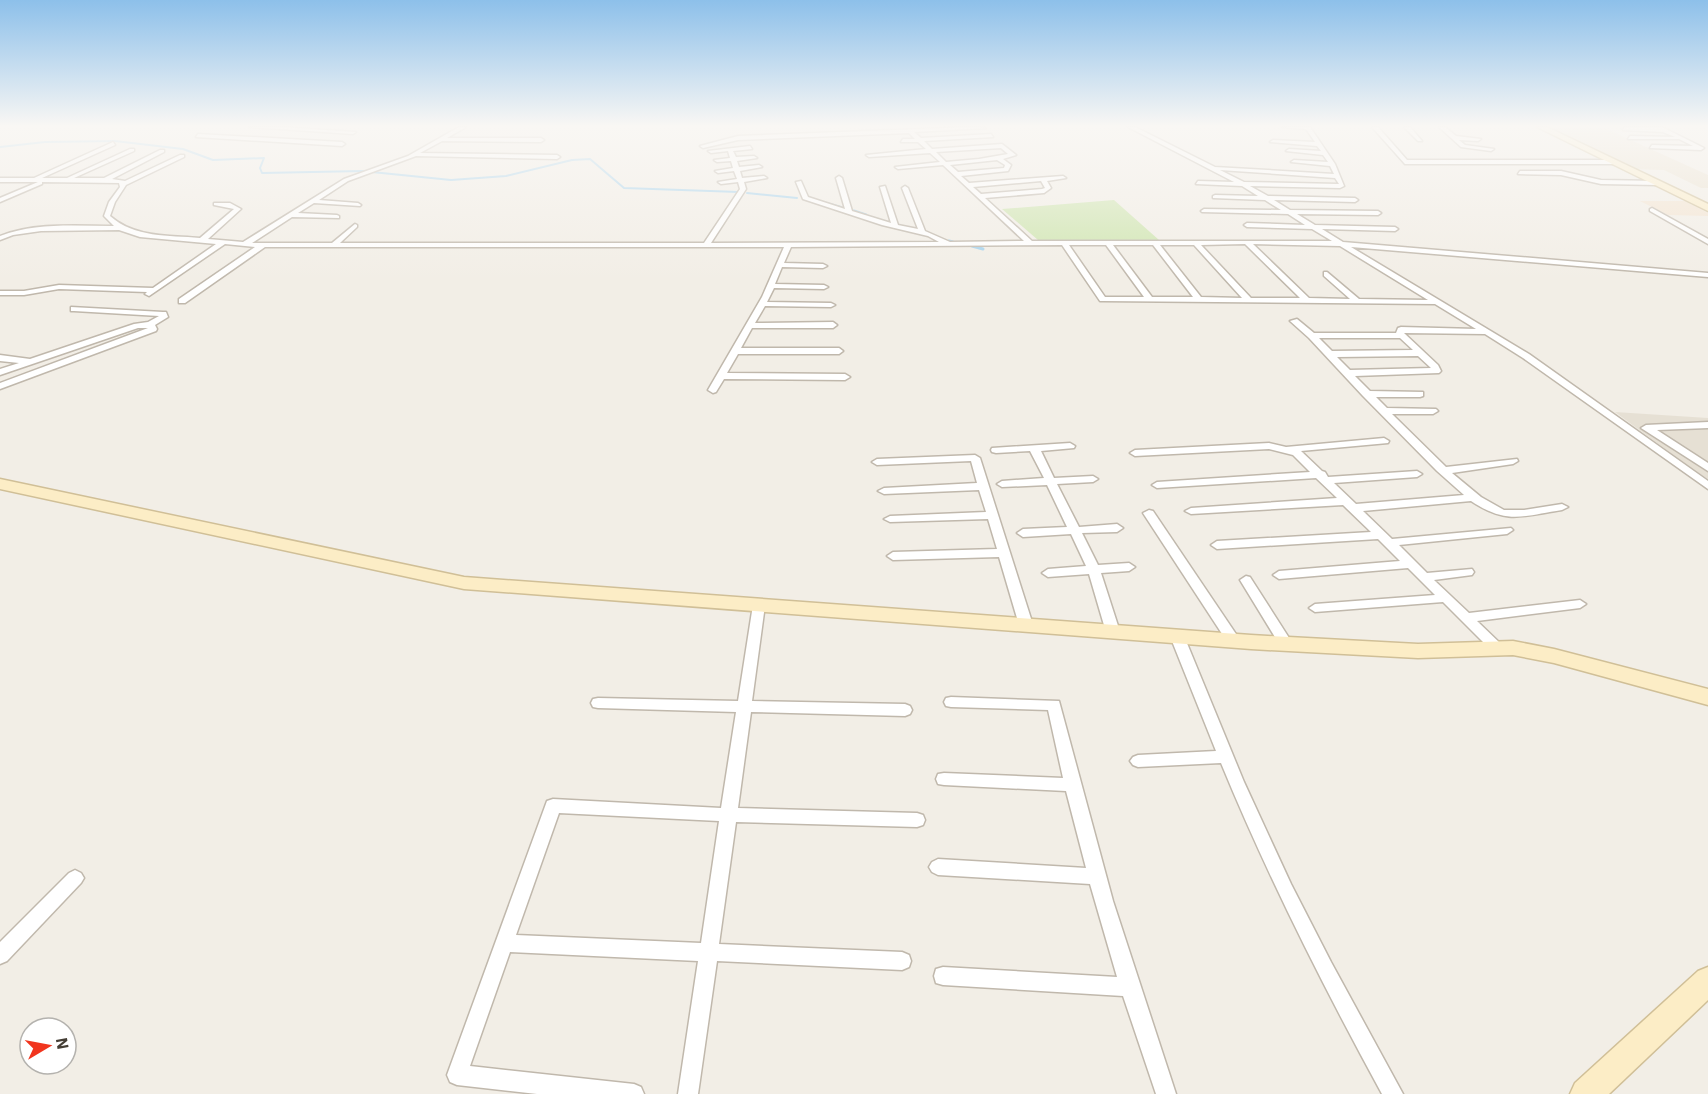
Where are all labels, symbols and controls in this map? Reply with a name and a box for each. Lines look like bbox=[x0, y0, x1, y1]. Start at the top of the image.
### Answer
north arrow bbox=[18, 1016, 78, 1076]
text: N bbox=[52, 1036, 74, 1051]

